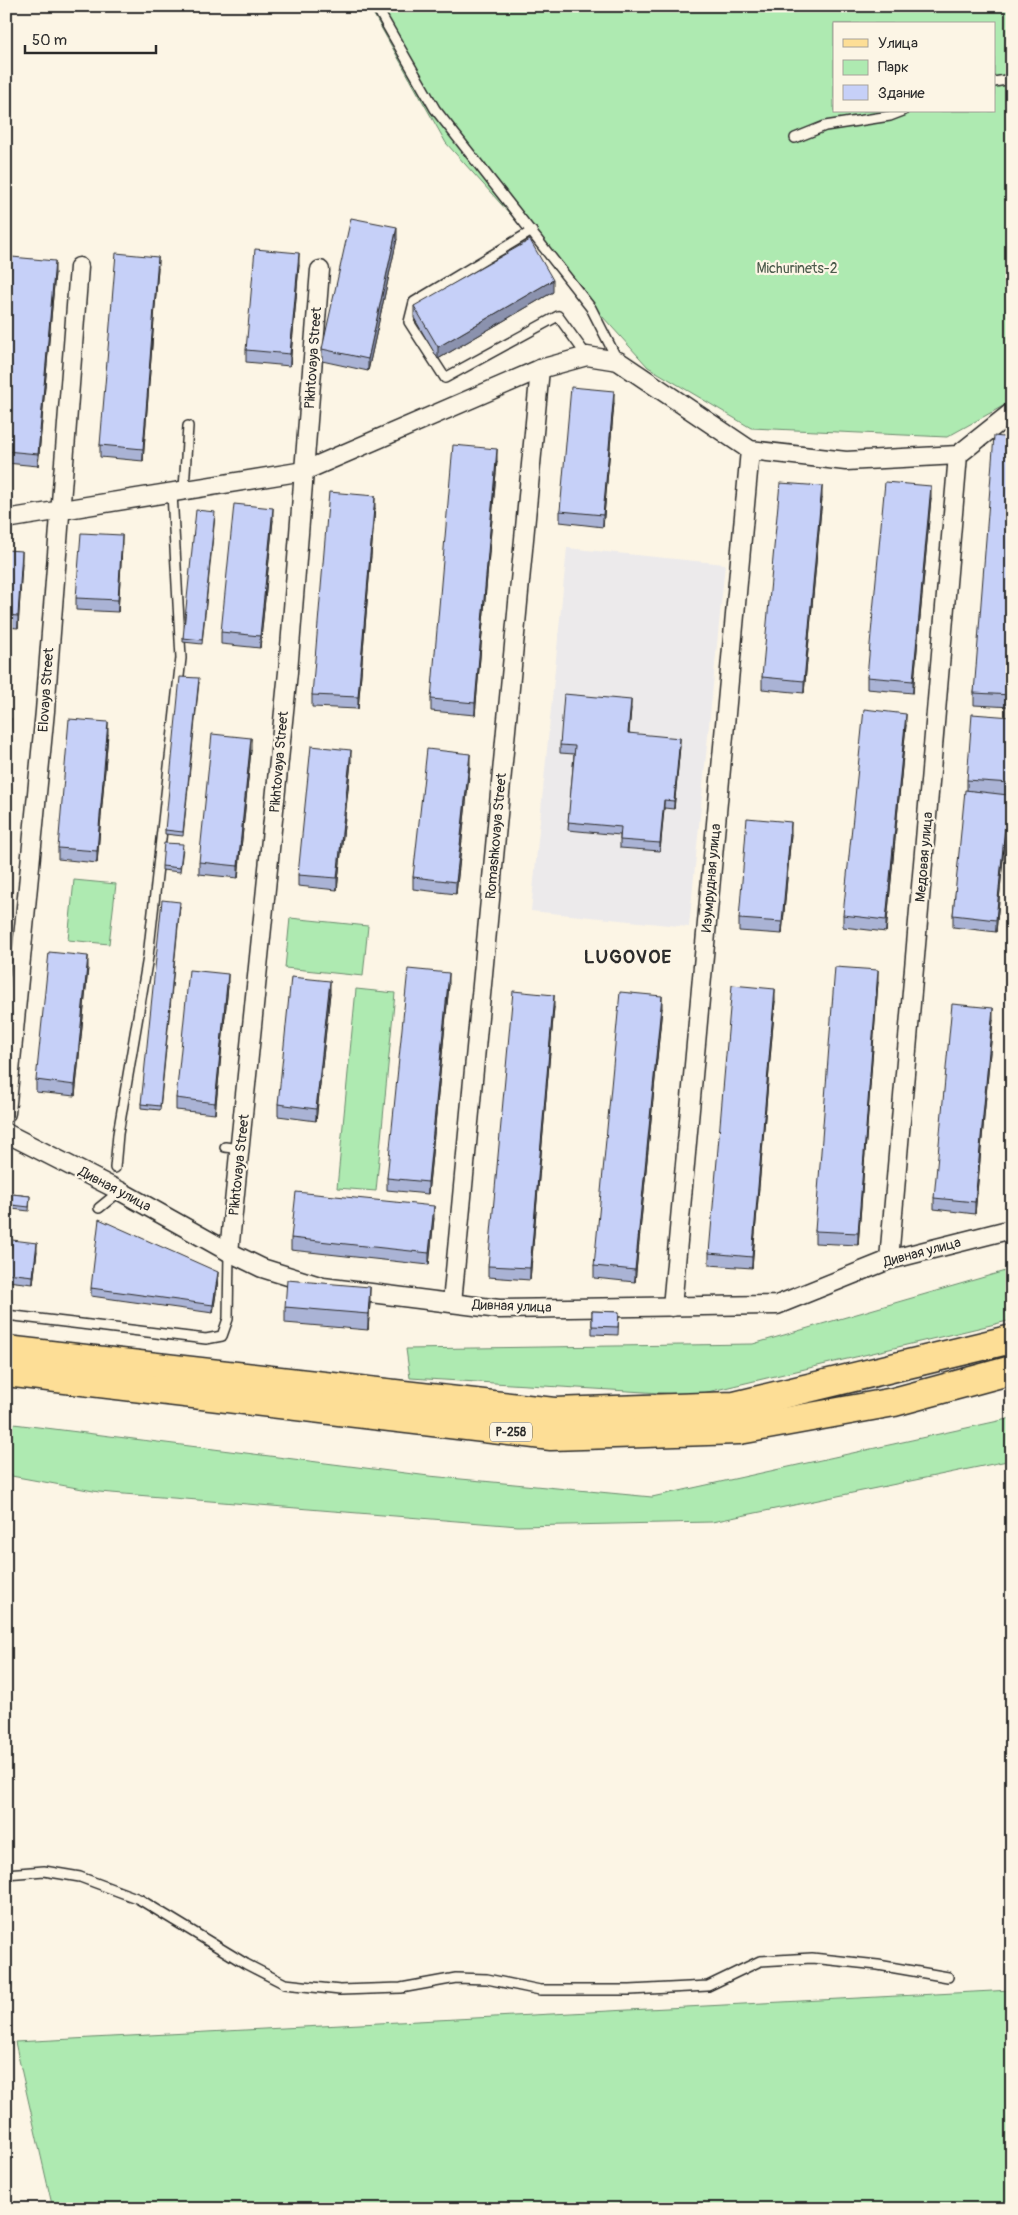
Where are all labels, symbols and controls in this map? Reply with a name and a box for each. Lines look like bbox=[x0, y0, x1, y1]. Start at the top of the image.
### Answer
scale bar bbox=[25, 22, 156, 54]
legend bbox=[833, 22, 996, 112]
text: 50 m bbox=[32, 31, 67, 50]
text: Улица bbox=[878, 34, 918, 53]
text: Парк bbox=[878, 58, 909, 77]
text: Здание bbox=[878, 84, 925, 103]
park label: Michurinets-2 bbox=[756, 260, 838, 277]
street label: Pikhtovaya Street bbox=[301, 306, 325, 410]
street label: Elovaya Street bbox=[35, 647, 57, 733]
street label: Pikhtovaya Street bbox=[266, 710, 292, 814]
street label: Romashkovaya Street bbox=[482, 772, 510, 900]
street label: Медовая улица bbox=[912, 811, 936, 903]
street label: Изумрудная улица bbox=[698, 823, 724, 933]
district label: LUGOVOE bbox=[584, 945, 672, 969]
street label: Pikhtovaya Street bbox=[225, 1113, 253, 1217]
street label: Дивная улица bbox=[75, 1162, 154, 1215]
street label: Дивная улица bbox=[880, 1234, 963, 1271]
street label: Дивная улица bbox=[471, 1296, 552, 1316]
road number: Р-258 bbox=[490, 1422, 532, 1441]

